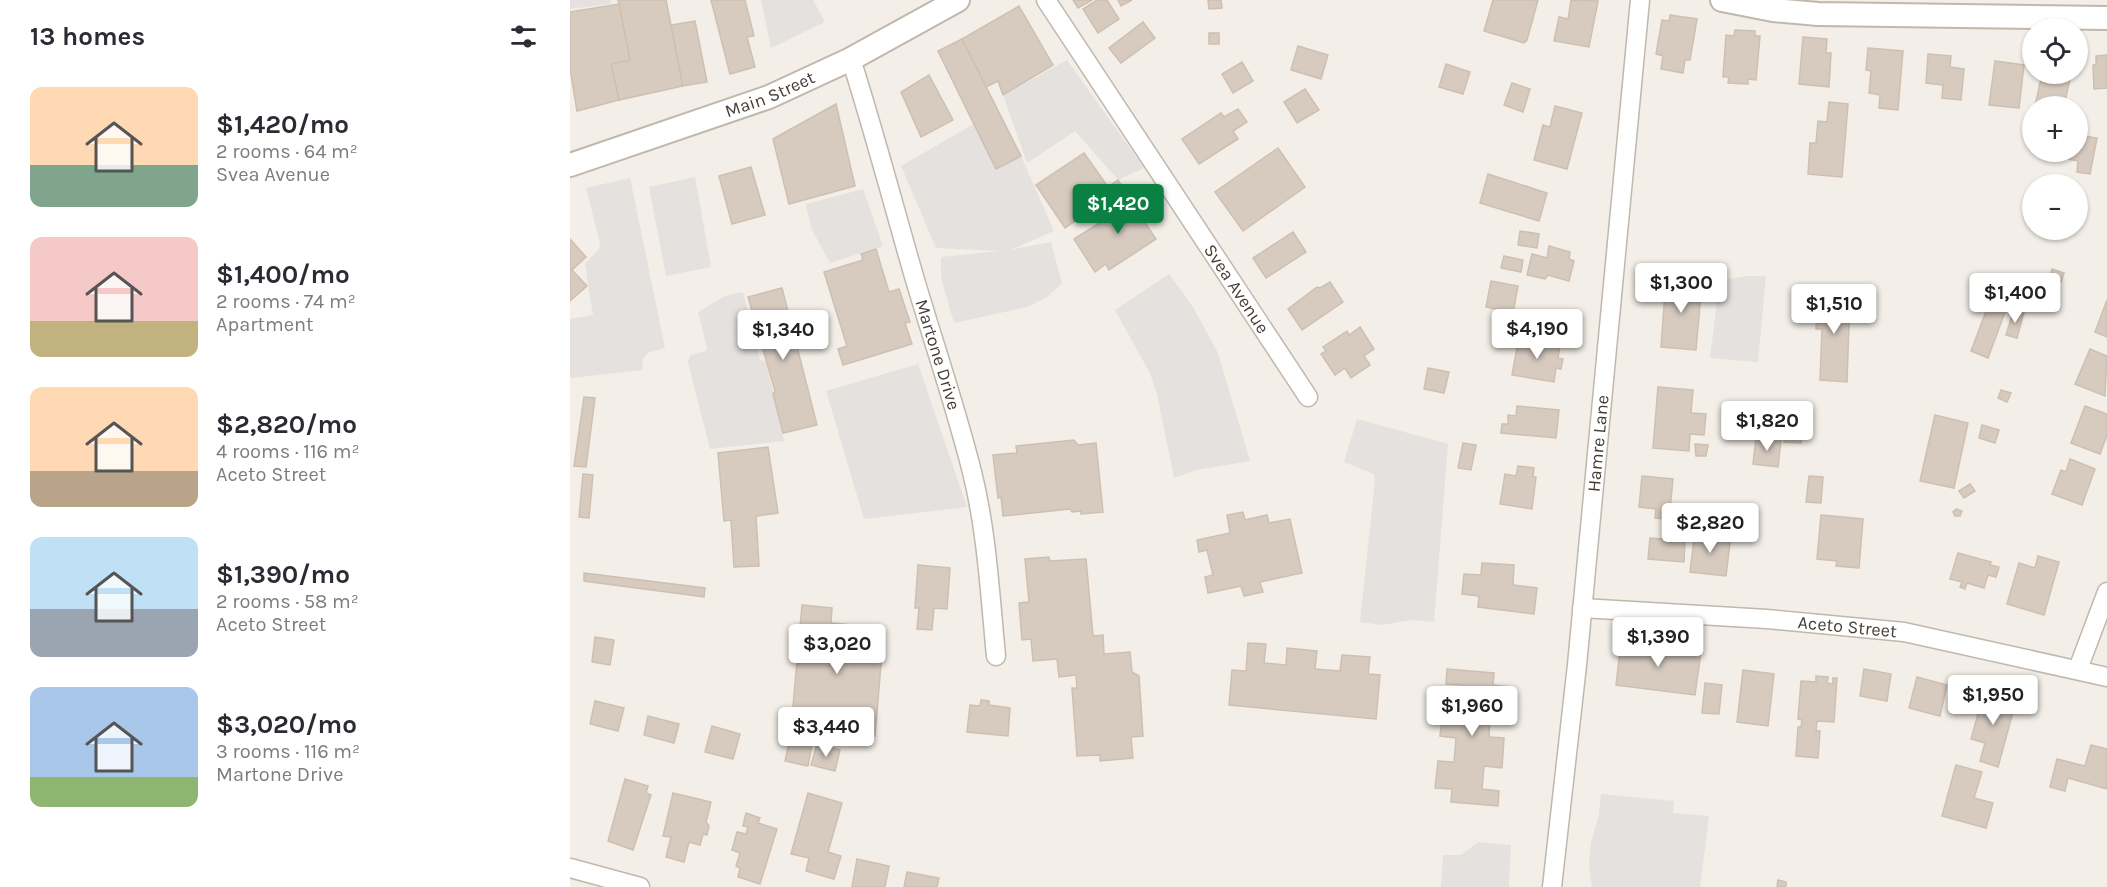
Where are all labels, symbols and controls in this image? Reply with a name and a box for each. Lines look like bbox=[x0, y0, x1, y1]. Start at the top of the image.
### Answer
map controls bbox=[2022, 18, 2088, 240]
button: locate bbox=[2022, 18, 2088, 84]
icon: filters bbox=[507, 20, 540, 53]
text: 13 homes bbox=[30, 21, 145, 52]
street label: Main Street bbox=[722, 66, 819, 122]
button: + bbox=[2022, 96, 2088, 162]
text: $1,420/mo bbox=[216, 109, 349, 140]
icon: home bbox=[78, 111, 150, 183]
text: 2 rooms · 64 m² bbox=[216, 140, 358, 163]
text: Svea Avenue bbox=[216, 163, 330, 186]
button: − bbox=[2022, 174, 2088, 240]
pin: $1,420 bbox=[1069, 184, 1167, 235]
text: $1,420 bbox=[1087, 192, 1149, 215]
street label: Svea Avenue bbox=[1199, 240, 1274, 338]
text: $1,400/mo bbox=[216, 259, 350, 290]
icon: home bbox=[78, 261, 150, 333]
pin: $1,300 bbox=[1632, 263, 1730, 314]
text: $1,300 bbox=[1649, 271, 1713, 294]
pin: $1,400 bbox=[1966, 273, 2064, 324]
text: $1,400 bbox=[1983, 281, 2047, 304]
pin: $1,510 bbox=[1785, 284, 1883, 335]
text: 2 rooms · 74 m² bbox=[216, 290, 356, 313]
text: $1,510 bbox=[1805, 292, 1863, 315]
street label: Martone Drive bbox=[910, 296, 965, 412]
pin: $4,190 bbox=[1488, 309, 1586, 360]
pin: $1,340 bbox=[734, 310, 832, 361]
text: Apartment bbox=[216, 313, 314, 336]
text: $4,190 bbox=[1506, 317, 1568, 340]
text: $1,340 bbox=[752, 318, 814, 341]
street label: Hamre Lane bbox=[1582, 394, 1614, 493]
pin: $1,820 bbox=[1718, 401, 1816, 452]
text: $2,820/mo bbox=[216, 409, 357, 440]
text: $1,820 bbox=[1735, 409, 1799, 432]
icon: home bbox=[78, 411, 150, 483]
text: 4 rooms · 116 m² bbox=[216, 440, 359, 463]
text: Aceto Street bbox=[216, 463, 326, 486]
pin: $2,820 bbox=[1661, 503, 1759, 554]
text: $2,820 bbox=[1676, 511, 1744, 534]
text: $1,390/mo bbox=[216, 559, 350, 590]
icon: home bbox=[78, 561, 150, 633]
text: 2 rooms · 58 m² bbox=[216, 590, 359, 613]
street label: Aceto Street bbox=[1797, 611, 1898, 642]
text: Aceto Street bbox=[216, 613, 326, 636]
pin: $1,390 bbox=[1609, 617, 1707, 668]
pin: $3,020 bbox=[788, 624, 886, 675]
text: $1,390 bbox=[1626, 625, 1690, 648]
text: $3,020 bbox=[803, 632, 871, 655]
pin: $1,950 bbox=[1944, 675, 2042, 726]
text: $1,950 bbox=[1962, 683, 2024, 706]
pin: $1,960 bbox=[1423, 686, 1521, 737]
text: $1,960 bbox=[1441, 694, 1503, 717]
pin: $3,440 bbox=[777, 707, 875, 758]
text: $3,020/mo bbox=[216, 709, 357, 740]
icon: home bbox=[78, 711, 150, 783]
text: $3,440 bbox=[792, 715, 860, 738]
text: 3 rooms · 116 m² bbox=[216, 740, 360, 763]
text: Martone Drive bbox=[216, 763, 343, 786]

